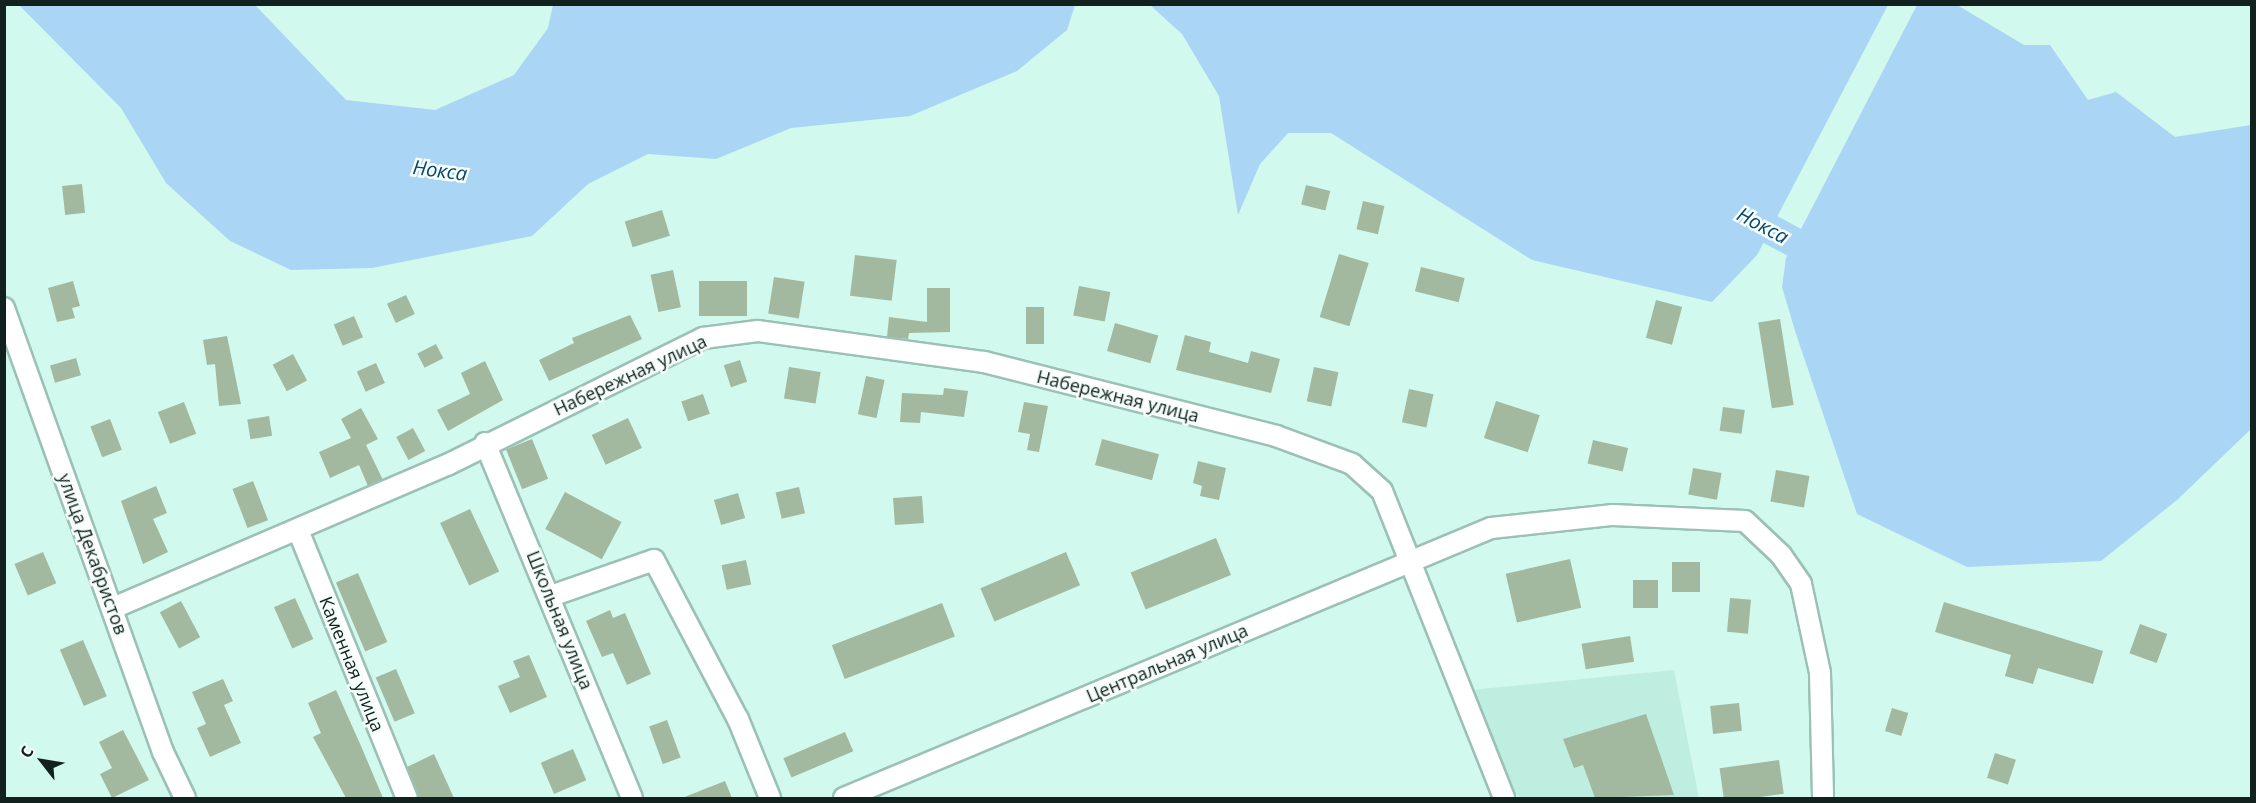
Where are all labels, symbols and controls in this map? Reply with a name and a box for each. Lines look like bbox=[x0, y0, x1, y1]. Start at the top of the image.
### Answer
water label: Нокса bbox=[411, 155, 469, 185]
water label: Нокса bbox=[1733, 202, 1793, 248]
street label: Набережная улица bbox=[550, 330, 710, 420]
street label: Набережная улица bbox=[1035, 365, 1201, 427]
street label: улица Декабристов bbox=[54, 471, 132, 637]
street label: Школьная улица bbox=[522, 547, 598, 693]
street label: Каменная улица bbox=[315, 593, 389, 735]
street label: Центральная улица bbox=[1083, 619, 1251, 707]
north arrow bbox=[12, 731, 72, 791]
text: С bbox=[15, 742, 39, 762]

